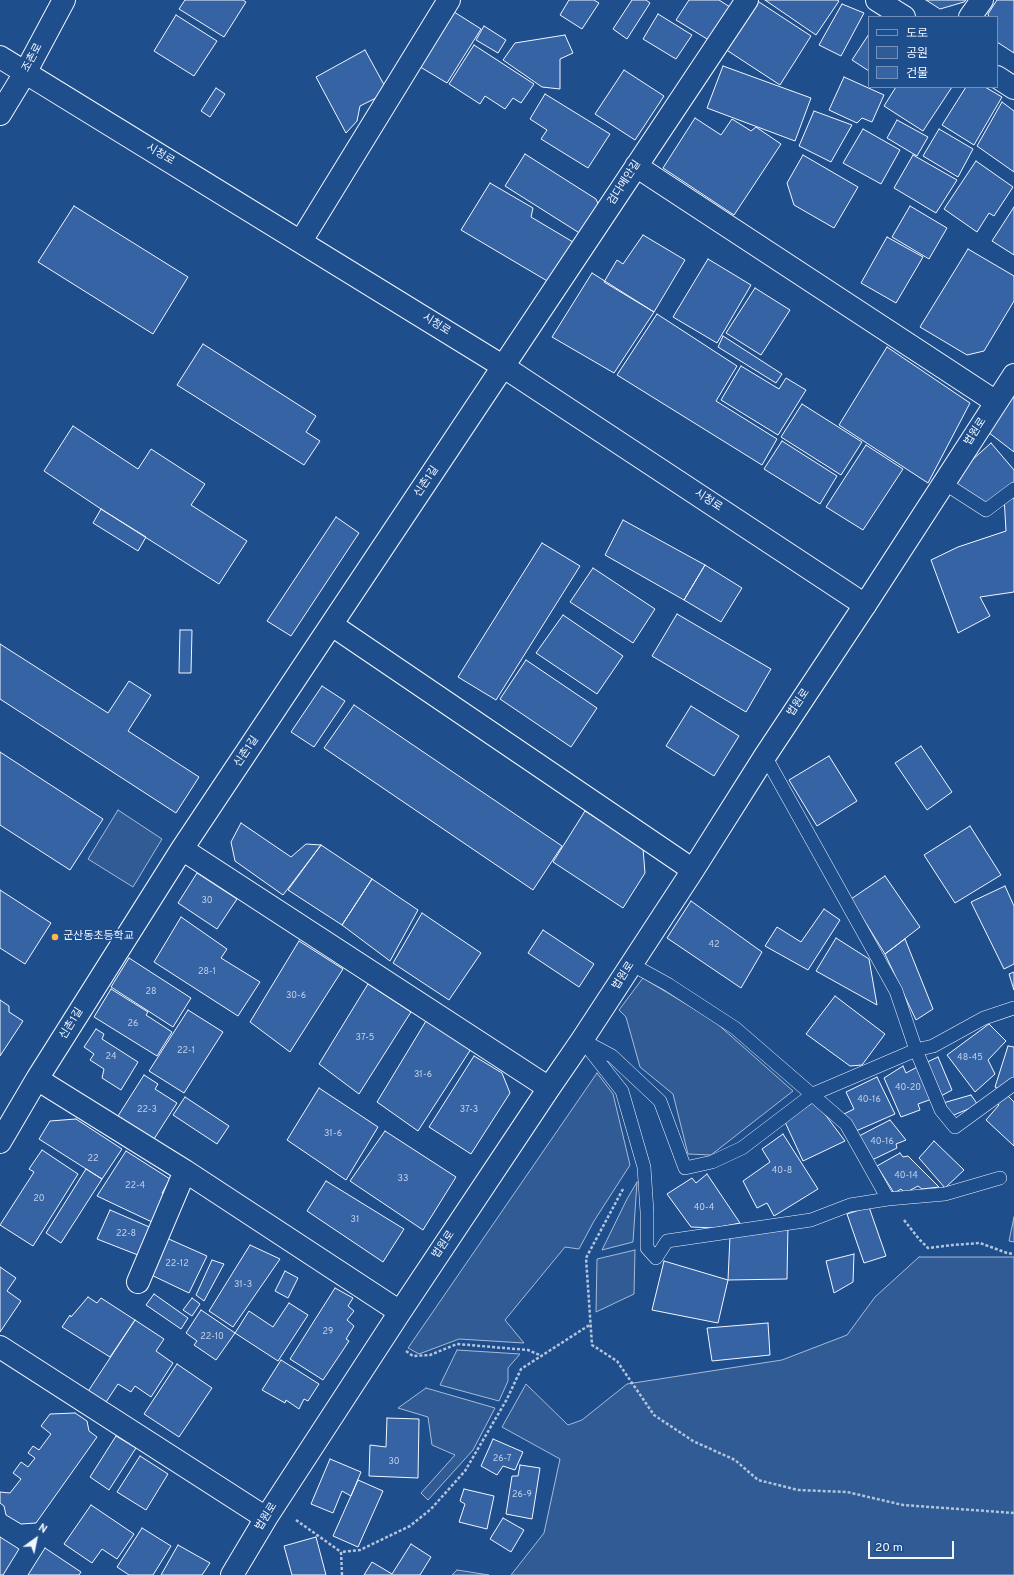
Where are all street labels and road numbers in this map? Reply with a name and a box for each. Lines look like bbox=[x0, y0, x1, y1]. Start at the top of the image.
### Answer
street label: 조촌로 bbox=[20, 41, 46, 75]
street label: 시청로 bbox=[144, 142, 176, 168]
street label: 검다메안길 bbox=[606, 158, 644, 208]
street label: 시청로 bbox=[420, 311, 452, 339]
street label: 법원로 bbox=[962, 416, 990, 448]
street label: 신촌1길 bbox=[412, 464, 442, 500]
street label: 시청로 bbox=[692, 487, 724, 515]
street label: 법원로 bbox=[785, 687, 813, 719]
street label: 신촌1길 bbox=[232, 734, 262, 770]
street label: 법원로 bbox=[610, 960, 638, 992]
street label: 신촌1길 bbox=[57, 1006, 87, 1042]
street label: 법원로 bbox=[430, 1229, 458, 1261]
street label: 법원로 bbox=[253, 1501, 281, 1533]

